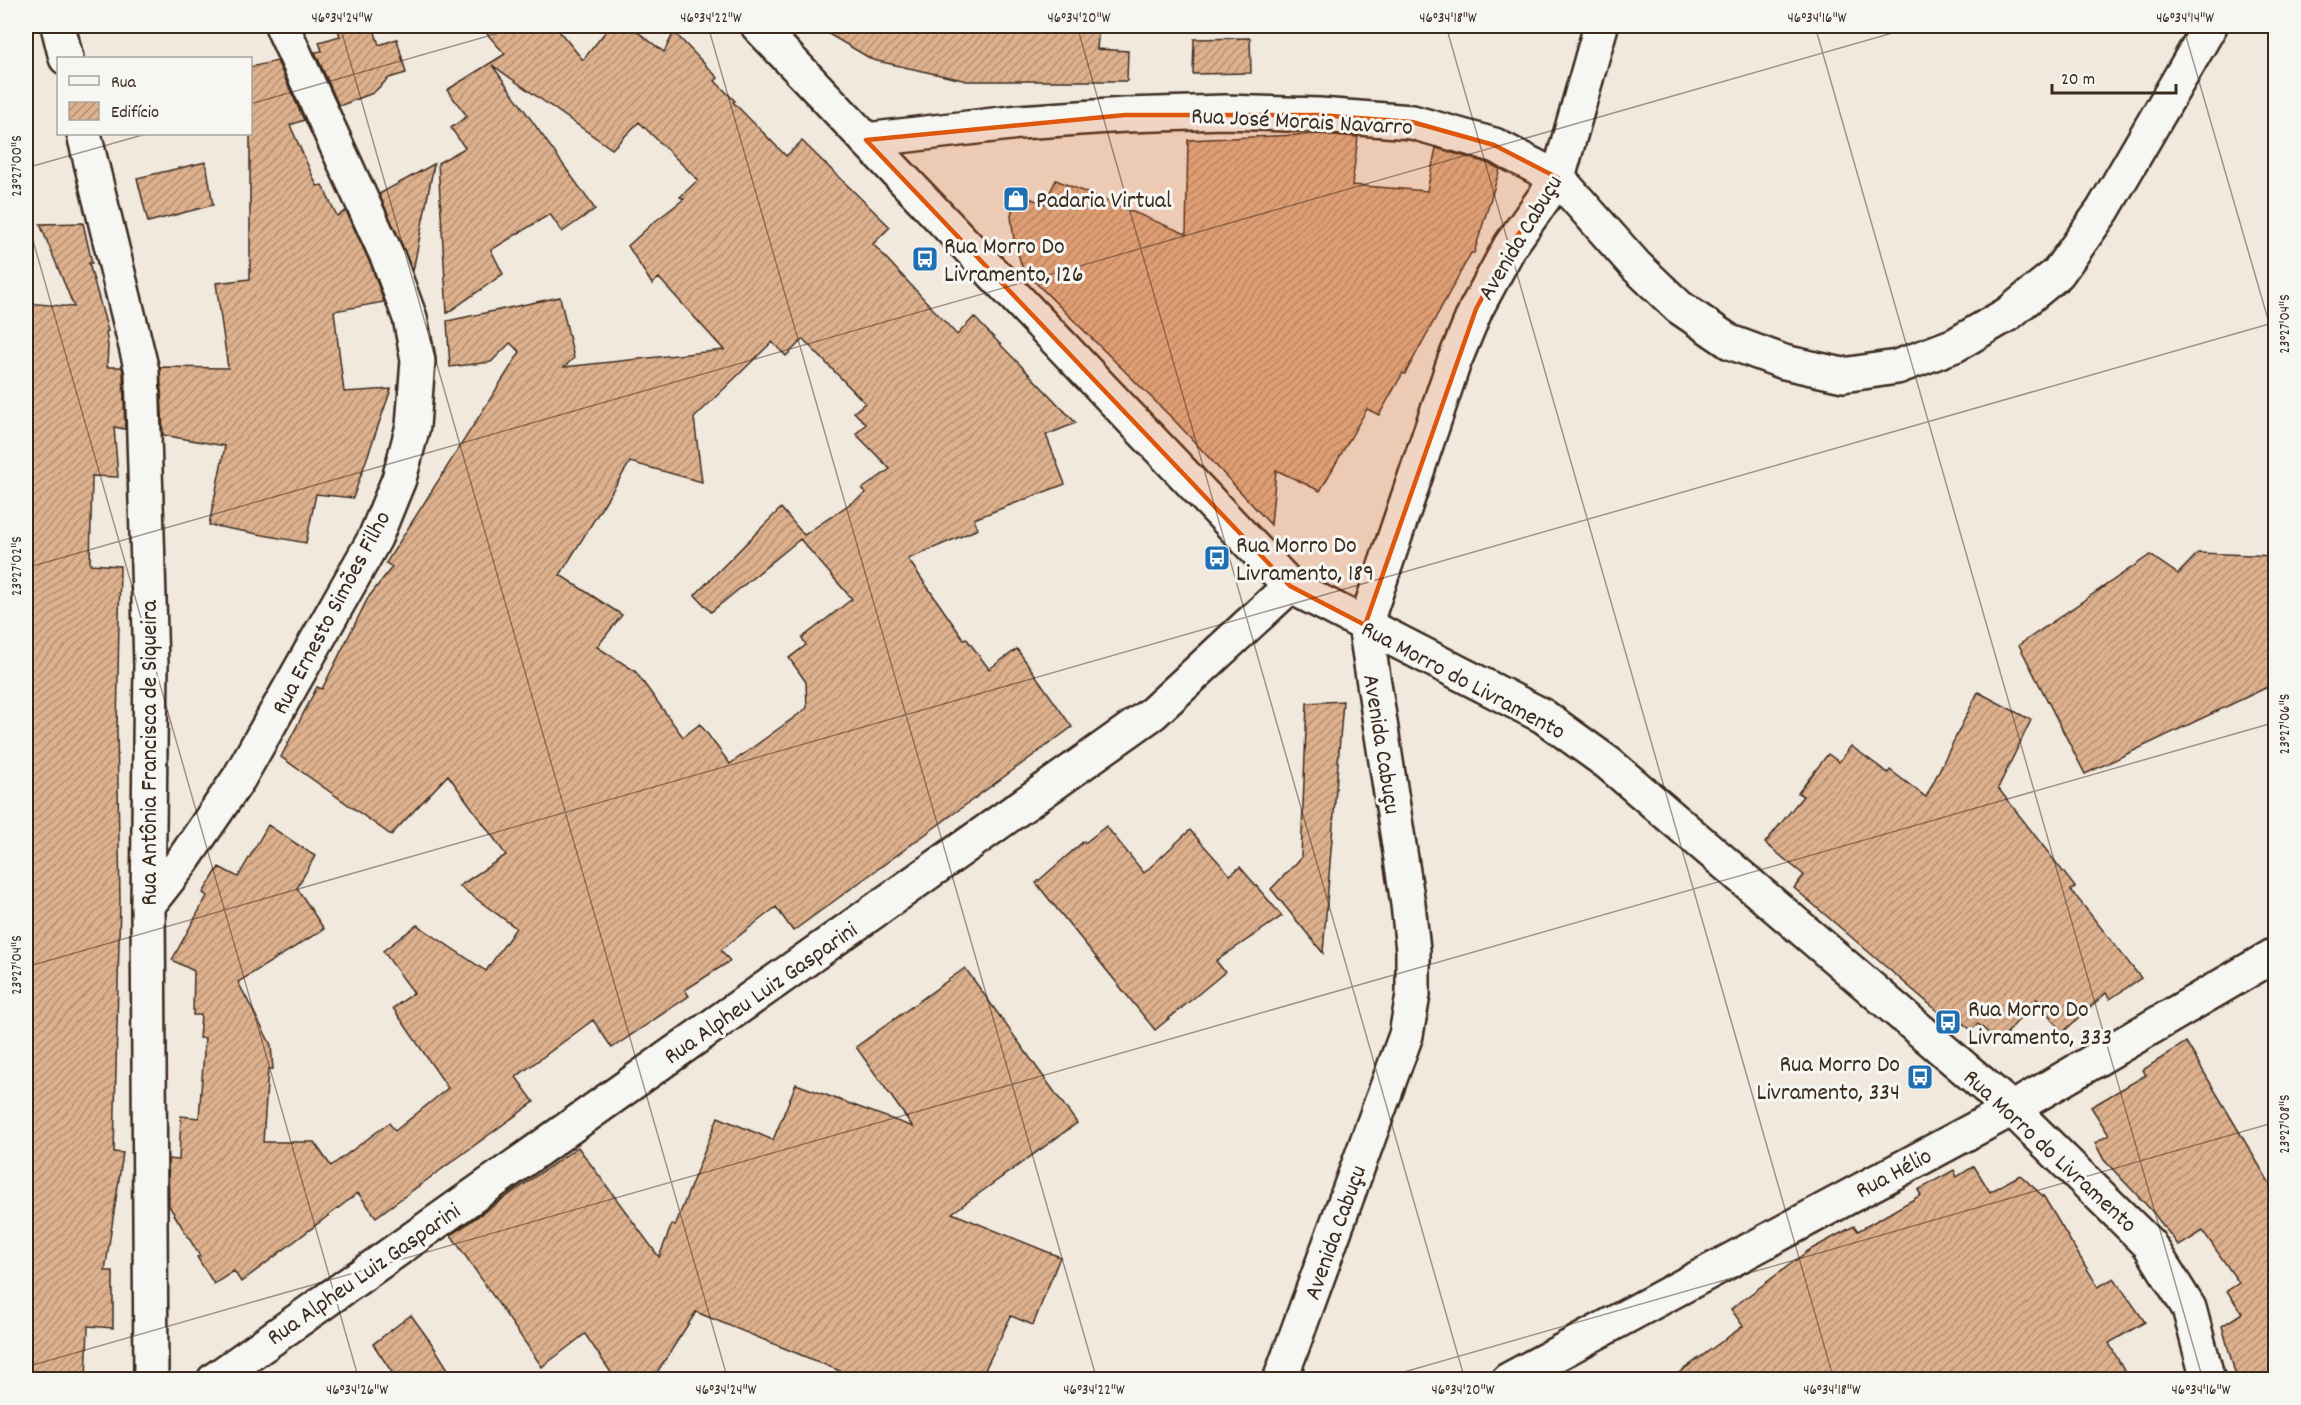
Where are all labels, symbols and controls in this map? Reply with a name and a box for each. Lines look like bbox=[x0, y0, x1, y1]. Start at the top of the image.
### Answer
text: 46°34'24"W bbox=[312, 8, 373, 30]
text: 46°34'22"W bbox=[680, 8, 742, 30]
text: 46°34'20"W bbox=[1048, 8, 1111, 30]
text: 46°34'18"W bbox=[1419, 8, 1477, 30]
text: 46°34'16"W bbox=[1788, 8, 1847, 30]
text: 46°34'14"W bbox=[2156, 8, 2214, 30]
legend bbox=[57, 57, 252, 135]
scale bar bbox=[2052, 57, 2176, 95]
text: 20 m bbox=[2061, 68, 2095, 93]
text: Rua bbox=[111, 71, 137, 96]
street label: Rua José Morais Navarro bbox=[1190, 100, 1414, 146]
text: Edifício bbox=[111, 101, 159, 126]
text: 23°27'00"S bbox=[7, 135, 29, 197]
street label: Avenida Cabuçu bbox=[1471, 169, 1572, 308]
shop icon: Padaria Virtual bbox=[1001, 184, 1031, 214]
place label: Padaria Virtual bbox=[1036, 185, 1172, 219]
place label: Rua Morro Do Livramento, 126 bbox=[944, 231, 1084, 293]
bus stop icon: Rua Morro Do Livramento, 126 bbox=[910, 244, 940, 274]
text: 23°27'04"S bbox=[2275, 294, 2297, 354]
street label: Rua Ernesto Simões Filho bbox=[265, 506, 401, 721]
place label: Rua Morro Do Livramento, 189 bbox=[1236, 530, 1374, 592]
text: 23°27'02"S bbox=[7, 536, 29, 596]
bus stop icon: Rua Morro Do Livramento, 189 bbox=[1202, 543, 1232, 573]
street label: Rua Antônia Francisca de Siqueira bbox=[134, 599, 168, 906]
street label: Rua Morro do Livramento bbox=[1354, 613, 1571, 750]
street label: Avenida Cabuçu bbox=[1352, 672, 1408, 817]
text: 23°27'06"S bbox=[2275, 694, 2297, 754]
street label: Rua Alpheu Luiz Gasparini bbox=[658, 915, 866, 1074]
text: 23°27'04"S bbox=[7, 935, 29, 995]
place label: Rua Morro Do Livramento, 333 bbox=[1968, 994, 2112, 1056]
bus stop icon: Rua Morro Do Livramento, 333 bbox=[1933, 1007, 1963, 1037]
place label: Rua Morro Do Livramento, 334 bbox=[1757, 1049, 1900, 1111]
bus stop icon: Rua Morro Do Livramento, 334 bbox=[1905, 1062, 1935, 1092]
street label: Rua Morro do Livramento bbox=[1954, 1062, 2144, 1242]
text: 23°27'08"S bbox=[2275, 1094, 2297, 1154]
street label: Rua Hélio bbox=[1850, 1140, 1939, 1209]
street label: Avenida Cabuçu bbox=[1297, 1161, 1377, 1305]
street label: Rua Alpheu Luiz Gasparini bbox=[261, 1196, 469, 1355]
text: 46°34'26"W bbox=[326, 1380, 388, 1402]
text: 46°34'24"W bbox=[696, 1380, 757, 1402]
text: 46°34'22"W bbox=[1063, 1380, 1125, 1402]
text: 46°34'20"W bbox=[1432, 1380, 1495, 1402]
text: 46°34'18"W bbox=[1803, 1380, 1861, 1402]
text: 46°34'16"W bbox=[2172, 1380, 2231, 1402]

